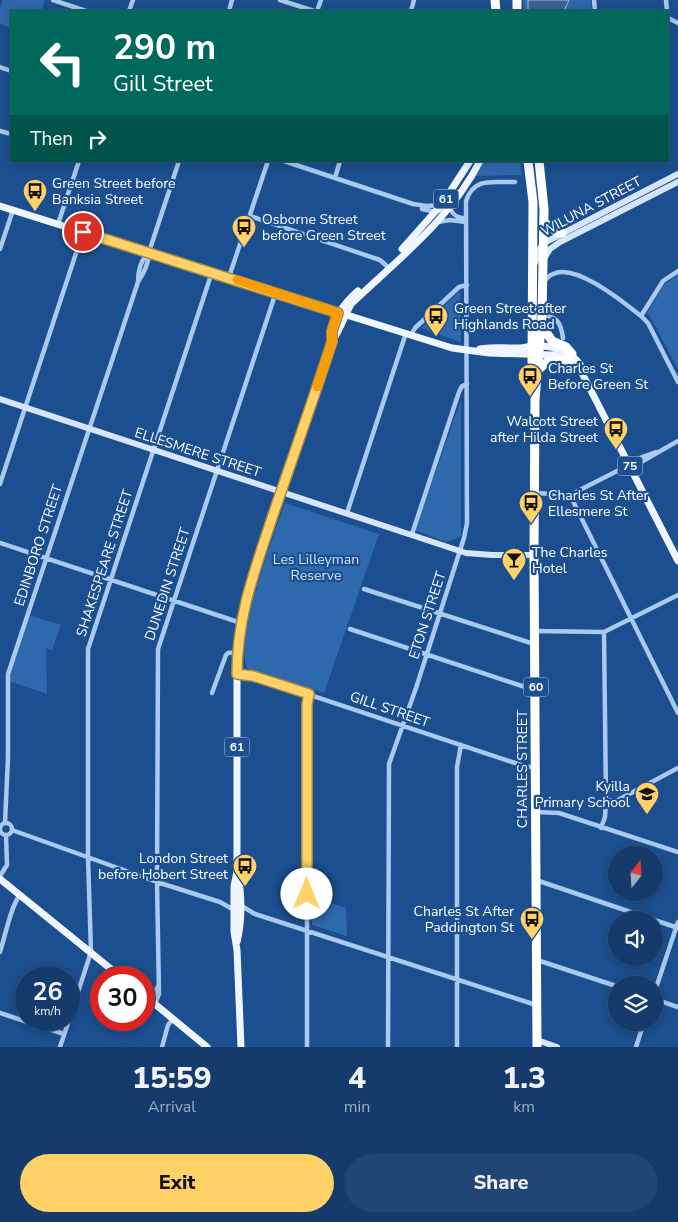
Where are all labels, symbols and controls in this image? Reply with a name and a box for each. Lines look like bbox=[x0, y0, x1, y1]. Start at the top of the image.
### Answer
text: 290 m bbox=[113, 24, 216, 71]
icon: left bbox=[30, 30, 95, 95]
text: Gill Street bbox=[113, 69, 213, 99]
icon: right bbox=[83, 125, 111, 153]
text: Then bbox=[30, 126, 73, 152]
street label: WILUNA STREET bbox=[538, 172, 645, 241]
place label: Green Street before Banksia Street bbox=[52, 174, 176, 209]
bus stop icon: Green Street before Banksia Street bbox=[22, 178, 48, 212]
road number: 61 bbox=[434, 190, 458, 208]
place label: Osborne Street before Green Street bbox=[262, 210, 386, 245]
pin bbox=[62, 211, 104, 253]
bus stop icon: Osborne Street before Green Street bbox=[231, 214, 257, 248]
icon: arrive bbox=[69, 218, 97, 246]
place label: Green Street after Highlands Road bbox=[454, 299, 566, 334]
bus stop icon: Green Street after Highlands Road bbox=[423, 303, 449, 337]
place label: Charles St Before Green St bbox=[548, 359, 648, 394]
bus stop icon: Charles St Before Green St bbox=[517, 363, 543, 397]
place label: Walcott Street after Hilda Street bbox=[490, 412, 598, 447]
bus stop icon: Walcott Street after Hilda Street bbox=[603, 416, 629, 450]
street label: ELLESMERE STREET bbox=[132, 423, 264, 482]
road number: 75 bbox=[618, 456, 642, 476]
street label: EDINBORO STREET bbox=[10, 481, 67, 609]
place label: Charles St After Ellesmere St bbox=[548, 486, 648, 521]
street label: SHAKESPEARE STREET bbox=[72, 487, 137, 639]
bus stop icon: Charles St After Ellesmere St bbox=[518, 490, 544, 524]
street label: DUNEDIN STREET bbox=[140, 525, 195, 643]
place label: The Charles Hotel bbox=[532, 543, 608, 578]
bar icon: The Charles Hotel bbox=[501, 547, 527, 581]
park label: Les Lilleyman Reserve bbox=[273, 550, 359, 585]
street label: ETON STREET bbox=[404, 568, 451, 661]
road number: 60 bbox=[524, 678, 548, 696]
street label: GILL STREET bbox=[347, 687, 433, 732]
street label: CHARLES STREET bbox=[513, 709, 532, 828]
road number: 61 bbox=[224, 738, 250, 756]
place label: Kyilla Primary School bbox=[535, 777, 631, 812]
school or university icon: Kyilla Primary School bbox=[634, 781, 660, 815]
north arrow bbox=[608, 846, 662, 901]
map controls bbox=[608, 846, 663, 1031]
place label: London Street before Hobert Street bbox=[98, 849, 228, 884]
bus stop icon: London Street before Hobert Street bbox=[232, 853, 258, 887]
position arrow bbox=[280, 867, 332, 919]
place label: Charles St After Paddington St bbox=[414, 902, 514, 937]
bus stop icon: Charles St After Paddington St bbox=[519, 906, 545, 940]
button: sound bbox=[608, 911, 663, 966]
speed limit sign: 30 bbox=[90, 966, 155, 1031]
text: 26 bbox=[32, 975, 63, 1009]
button: layers bbox=[608, 976, 663, 1031]
text: km/h bbox=[34, 1003, 61, 1019]
text: 15:59 bbox=[132, 1058, 212, 1099]
text: 4 bbox=[348, 1058, 366, 1099]
text: 1.3 bbox=[502, 1058, 546, 1099]
text: Arrival bbox=[148, 1096, 196, 1118]
text: min bbox=[344, 1096, 370, 1118]
text: km bbox=[513, 1096, 535, 1118]
button: Exit bbox=[20, 1154, 334, 1212]
button: Share bbox=[344, 1154, 658, 1212]

